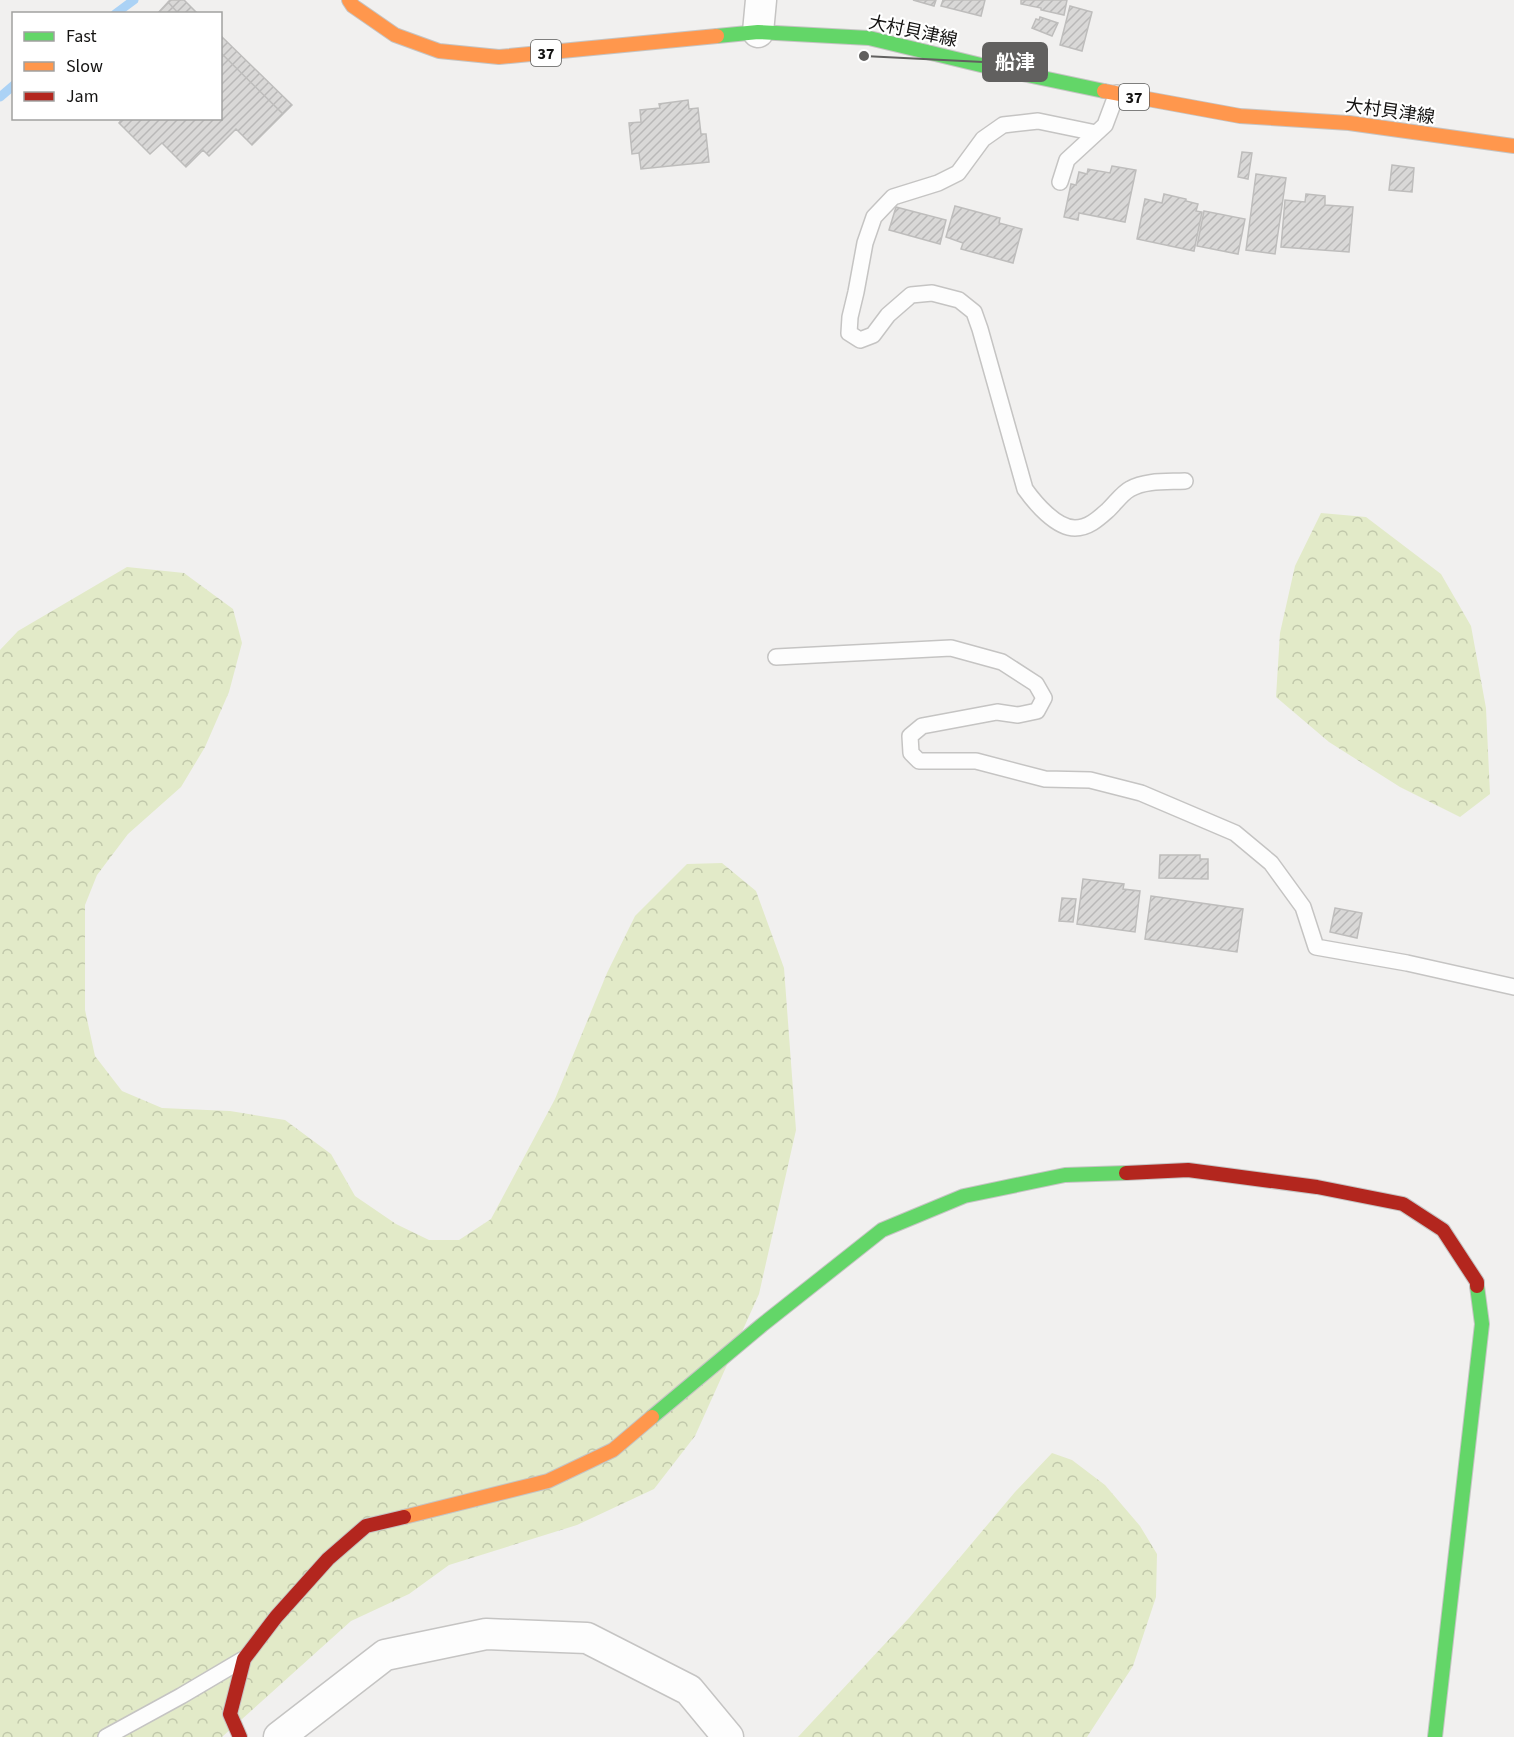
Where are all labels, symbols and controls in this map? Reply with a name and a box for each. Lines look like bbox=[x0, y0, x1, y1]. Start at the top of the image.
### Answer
street label: 大村貝津線 bbox=[866, 10, 960, 53]
legend bbox=[12, 12, 222, 120]
text: Fast bbox=[66, 24, 97, 49]
road number: 37 bbox=[531, 40, 561, 66]
callout: 船津 bbox=[983, 43, 1047, 81]
text: 船津 bbox=[995, 49, 1035, 77]
text: Slow bbox=[66, 54, 103, 79]
text: Jam bbox=[66, 84, 99, 109]
road number: 37 bbox=[1119, 84, 1149, 110]
street label: 大村貝津線 bbox=[1344, 93, 1436, 130]

